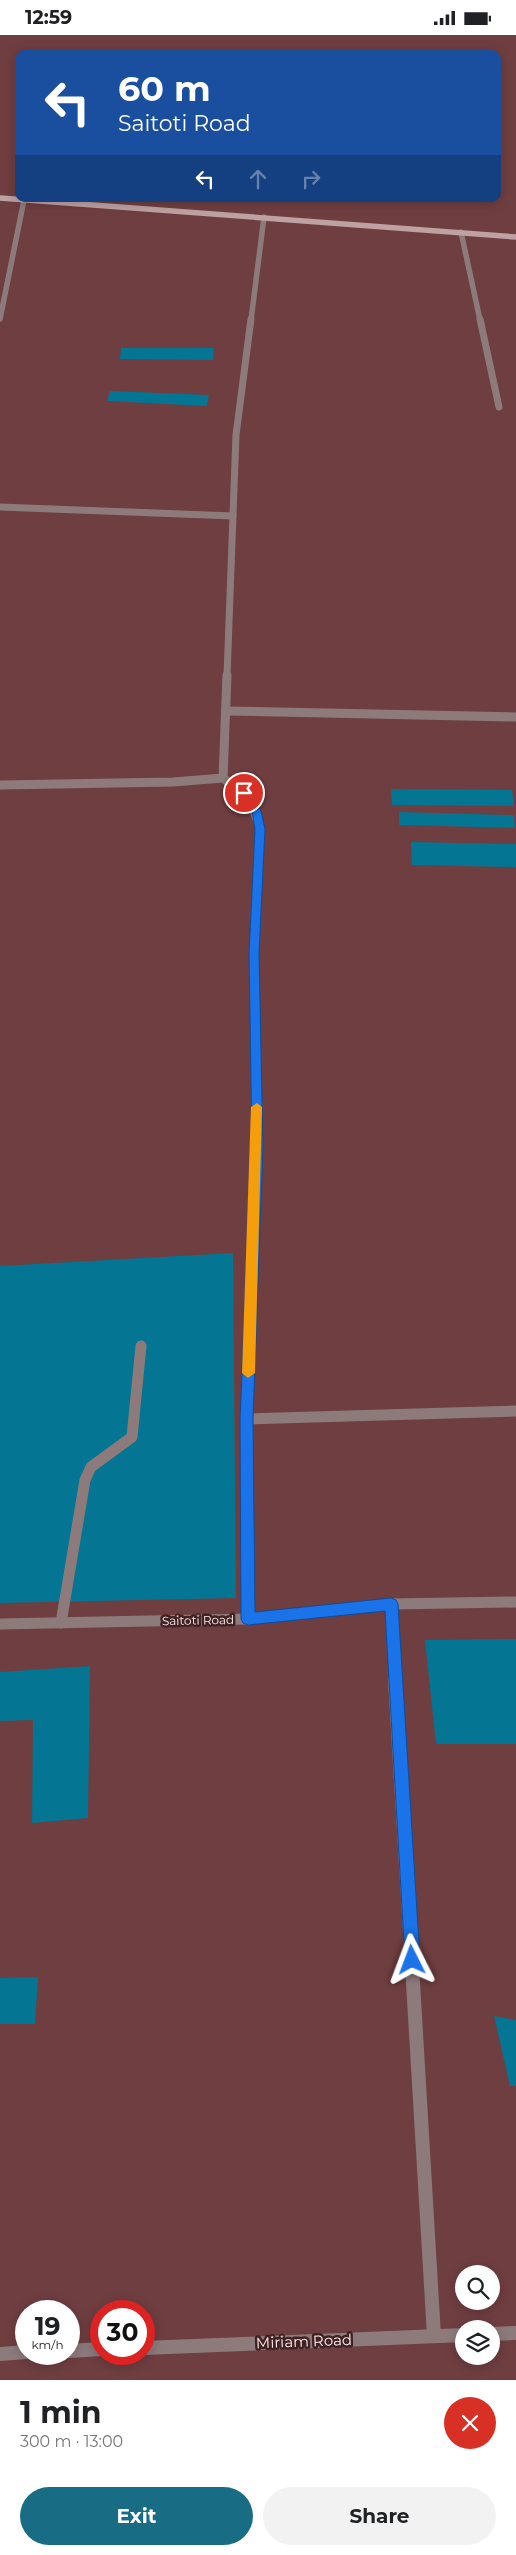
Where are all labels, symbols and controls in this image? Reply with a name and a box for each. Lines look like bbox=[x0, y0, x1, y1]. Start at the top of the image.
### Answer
text: 12:59 bbox=[25, 6, 72, 29]
text: 60 m bbox=[118, 67, 211, 110]
icon: left bbox=[35, 70, 100, 135]
text: Saitoti Road bbox=[118, 110, 251, 137]
icon: left bbox=[191, 165, 219, 193]
icon: ahead bbox=[244, 165, 272, 193]
icon: right bbox=[297, 165, 325, 193]
pin bbox=[223, 772, 265, 814]
icon: arrive bbox=[230, 779, 258, 807]
street label: Saitoti Road bbox=[162, 1612, 234, 1628]
position arrow bbox=[385, 1933, 437, 1985]
map controls bbox=[455, 2265, 500, 2365]
button: search bbox=[455, 2265, 500, 2310]
speed limit sign: 30 bbox=[90, 2300, 155, 2365]
text: 19 bbox=[35, 2311, 60, 2341]
button: layers bbox=[455, 2320, 500, 2365]
street label: Miriam Road bbox=[256, 2330, 352, 2352]
text: km/h bbox=[31, 2337, 64, 2352]
text: 1 min bbox=[20, 2394, 101, 2431]
button: close bbox=[444, 2397, 496, 2449]
text: 300 m · 13:00 bbox=[20, 2432, 123, 2451]
button: Exit bbox=[20, 2487, 253, 2545]
button: Share bbox=[263, 2487, 496, 2545]

